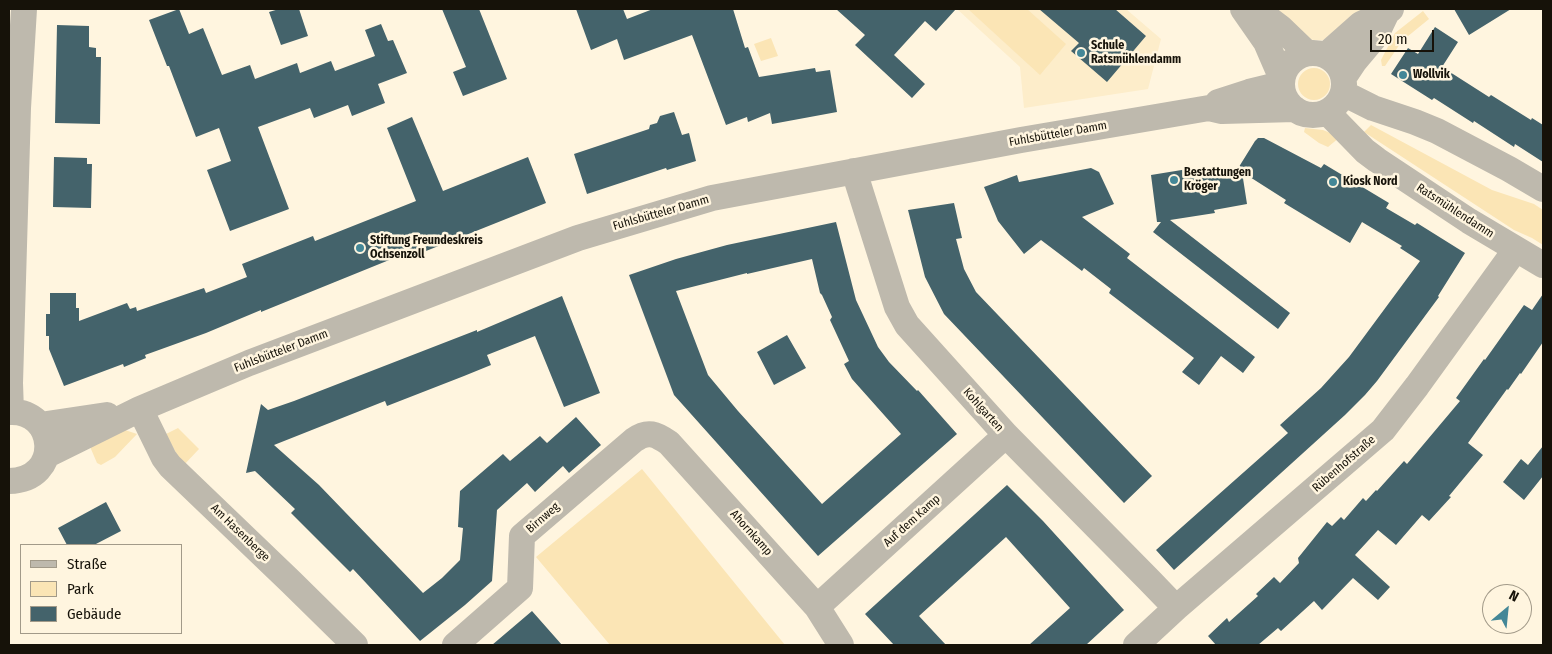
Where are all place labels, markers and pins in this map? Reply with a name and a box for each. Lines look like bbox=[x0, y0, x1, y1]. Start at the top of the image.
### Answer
place label: Schule Ratsmühlendamm bbox=[1091, 39, 1181, 67]
marker: Schule Ratsmühlendamm bbox=[1075, 47, 1087, 59]
place label: Wollvik bbox=[1413, 68, 1450, 82]
marker: Wollvik bbox=[1397, 69, 1409, 81]
place label: Bestattungen Kröger bbox=[1184, 166, 1251, 194]
marker: Bestattungen Kröger bbox=[1168, 174, 1180, 186]
place label: Kiosk Nord bbox=[1343, 175, 1398, 189]
marker: Kiosk Nord bbox=[1327, 176, 1339, 188]
place label: Stiftung Freundeskreis Ochsenzoll bbox=[370, 234, 483, 262]
marker: Stiftung Freundeskreis Ochsenzoll bbox=[354, 242, 366, 254]

